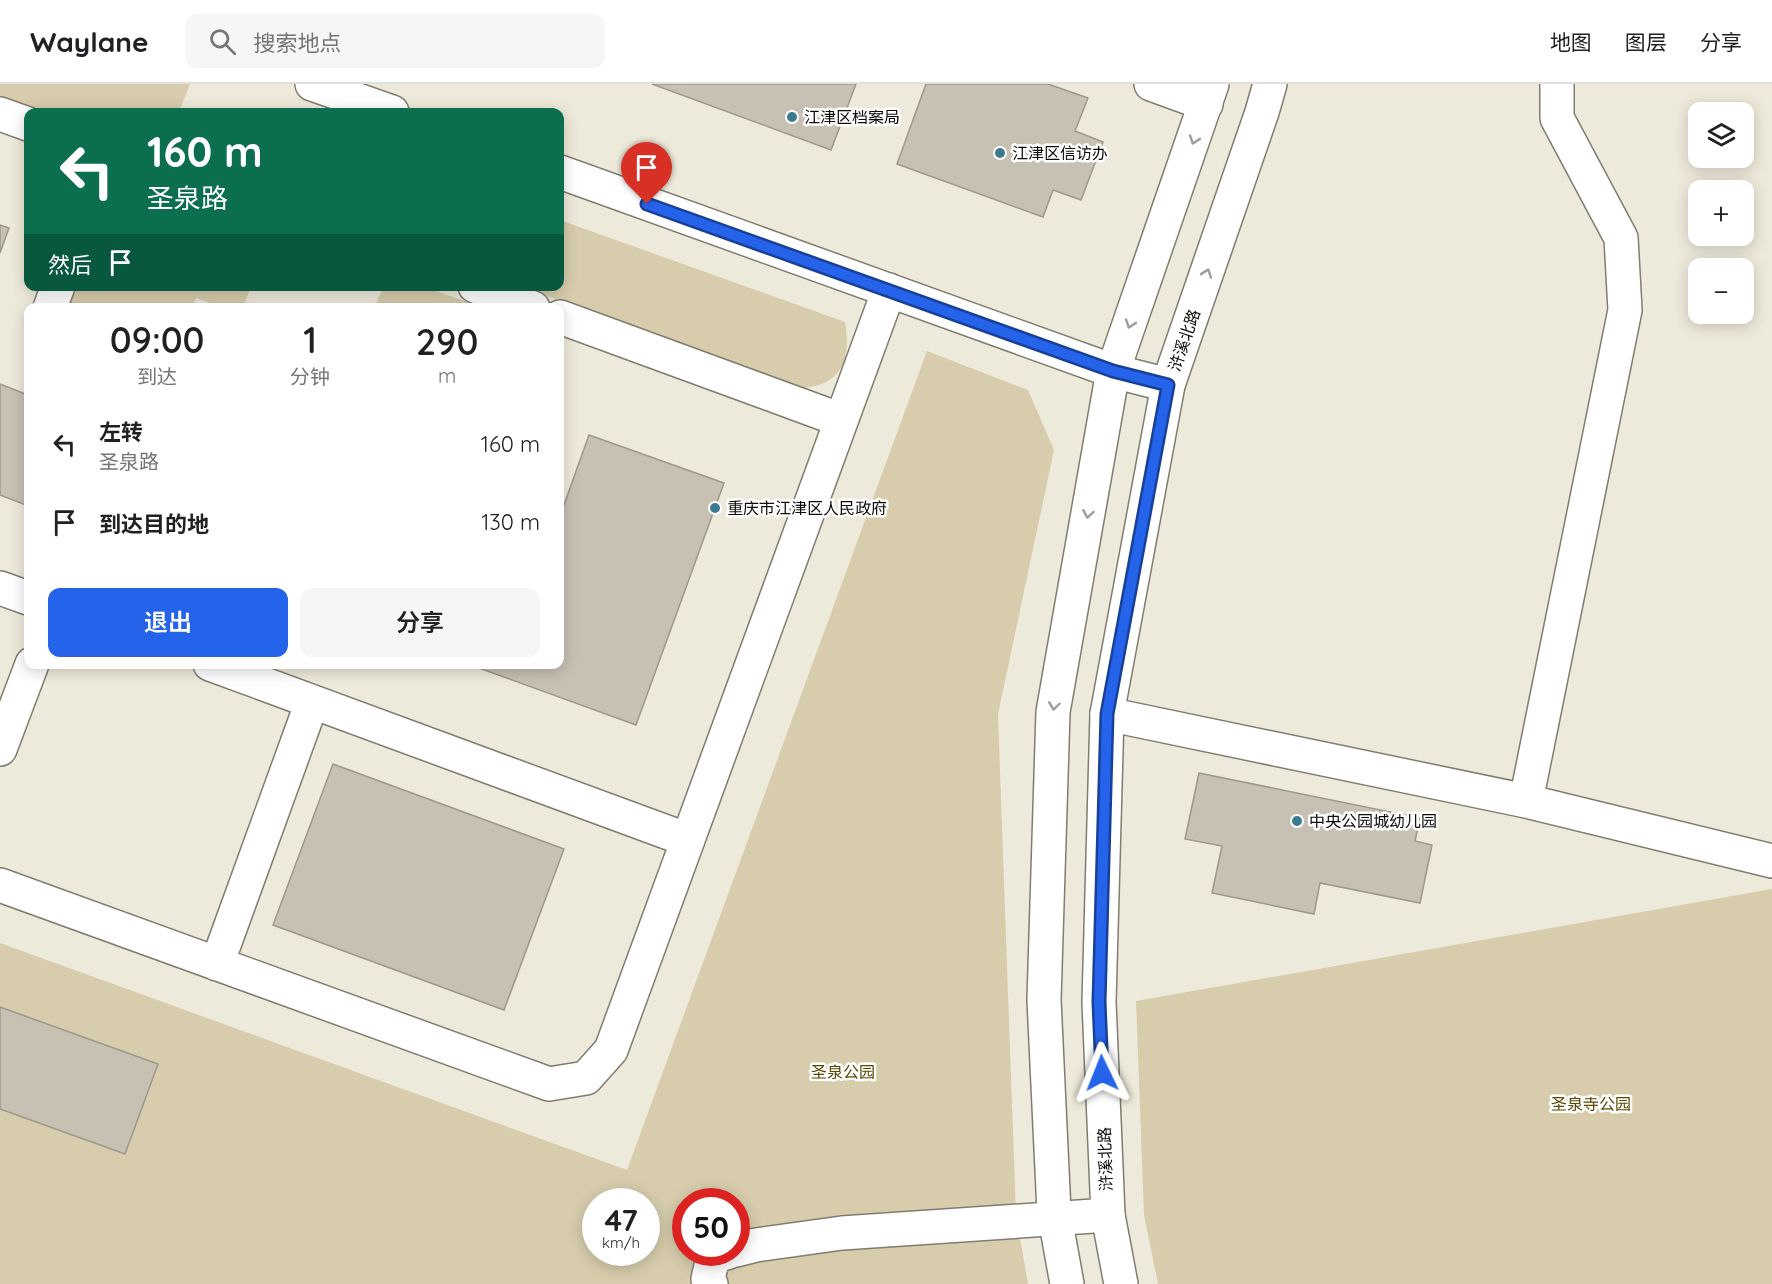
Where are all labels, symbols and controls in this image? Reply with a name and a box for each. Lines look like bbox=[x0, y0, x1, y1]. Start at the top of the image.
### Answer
search box bbox=[185, 14, 605, 68]
text: Waylane bbox=[30, 24, 149, 59]
icon: search bbox=[206, 25, 239, 58]
text: 搜索地点 bbox=[254, 29, 342, 57]
text: 地图 bbox=[1550, 29, 1592, 55]
text: 图层 bbox=[1625, 29, 1667, 55]
text: 分享 bbox=[1700, 29, 1742, 55]
map controls bbox=[1688, 102, 1754, 324]
button: layers bbox=[1688, 102, 1754, 168]
place label: 江津区档案局 bbox=[804, 107, 900, 127]
marker: 江津区档案局 bbox=[785, 110, 799, 124]
text: 160 m bbox=[147, 125, 263, 178]
icon: left bbox=[48, 132, 126, 210]
one-way arrow bbox=[1188, 134, 1201, 145]
pin bbox=[621, 142, 672, 204]
place label: 江津区信访办 bbox=[1012, 143, 1108, 163]
marker: 江津区信访办 bbox=[993, 146, 1007, 160]
icon: arrive bbox=[630, 151, 663, 184]
button: + bbox=[1688, 180, 1754, 246]
text: 圣泉路 bbox=[147, 181, 228, 215]
icon: arrive bbox=[104, 246, 137, 279]
text: 然后 bbox=[48, 251, 92, 279]
button: − bbox=[1688, 258, 1754, 324]
one-way arrow bbox=[1199, 268, 1212, 279]
street label: 浒溪北路 bbox=[1164, 306, 1204, 374]
text: 09:00 bbox=[110, 317, 204, 362]
text: 1 bbox=[303, 317, 317, 362]
one-way arrow bbox=[1124, 318, 1137, 329]
text: 290 bbox=[416, 319, 478, 364]
text: m bbox=[438, 363, 456, 388]
text: 到达 bbox=[137, 364, 177, 389]
text: 分钟 bbox=[290, 364, 330, 389]
text: 左转 bbox=[99, 418, 143, 446]
icon: left bbox=[48, 428, 81, 461]
text: 160 m bbox=[481, 430, 540, 458]
text: 圣泉路 bbox=[99, 449, 159, 474]
place label: 重庆市江津区人民政府 bbox=[727, 498, 887, 518]
marker: 重庆市江津区人民政府 bbox=[708, 501, 722, 515]
icon: arrive bbox=[48, 506, 81, 539]
text: 130 m bbox=[481, 508, 540, 536]
one-way arrow bbox=[1082, 508, 1095, 518]
text: 到达目的地 bbox=[99, 510, 209, 538]
button: 退出 bbox=[48, 588, 288, 657]
button: 分享 bbox=[300, 588, 540, 657]
one-way arrow bbox=[1049, 701, 1061, 710]
place label: 中央公园城幼儿园 bbox=[1309, 811, 1437, 831]
marker: 中央公园城幼儿园 bbox=[1290, 814, 1304, 828]
position arrow bbox=[1070, 1041, 1134, 1105]
park label: 圣泉公园 bbox=[811, 1062, 875, 1082]
park label: 圣泉寺公园 bbox=[1551, 1094, 1631, 1114]
street label: 浒溪北路 bbox=[1094, 1127, 1116, 1191]
speed limit sign: 50 bbox=[672, 1188, 750, 1266]
text: 47 bbox=[604, 1201, 638, 1239]
text: km/h bbox=[602, 1233, 640, 1252]

